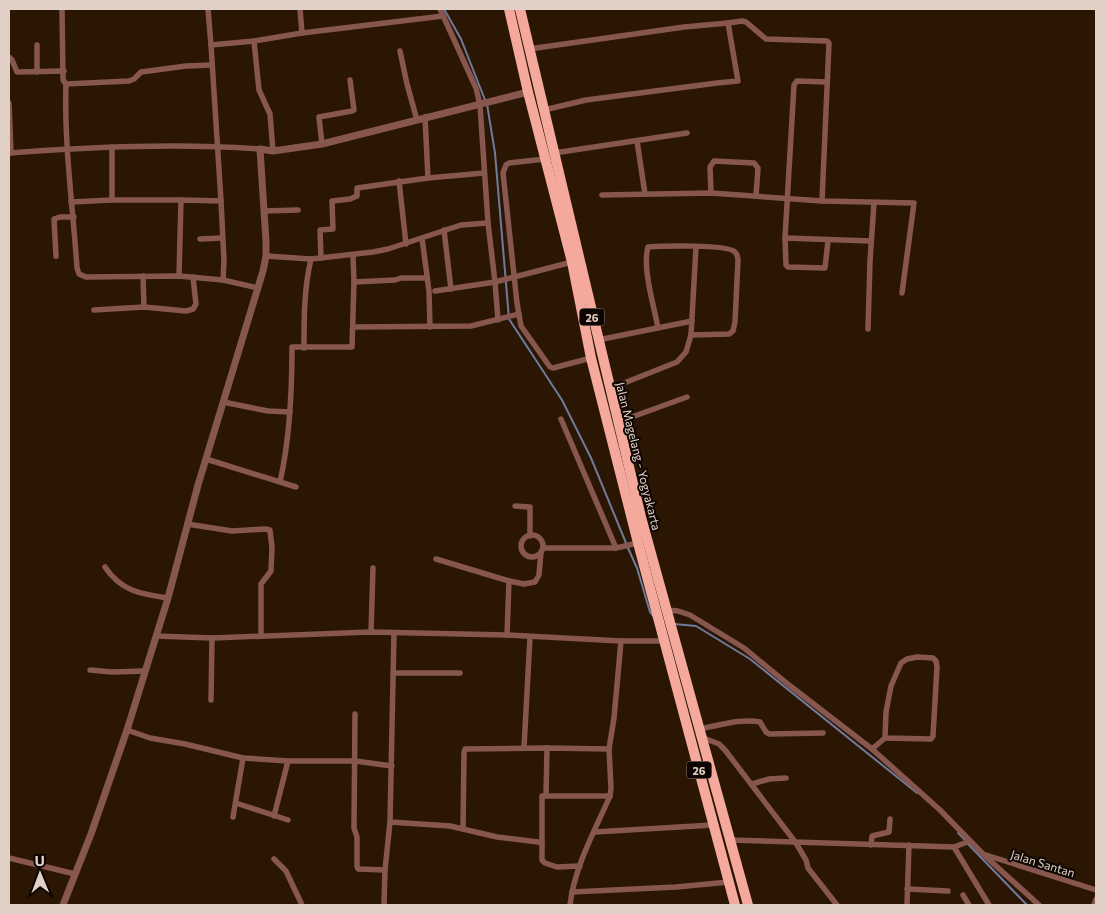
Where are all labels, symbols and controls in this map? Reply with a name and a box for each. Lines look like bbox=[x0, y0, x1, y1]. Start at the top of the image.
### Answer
road number: 26 bbox=[580, 308, 604, 326]
street label: Jalan Magelang - Yogyakarta bbox=[613, 380, 664, 532]
road number: 26 bbox=[686, 762, 712, 778]
street label: Jalan Santan bbox=[1009, 847, 1077, 880]
north arrow bbox=[15, 849, 65, 899]
text: U bbox=[35, 852, 45, 869]

